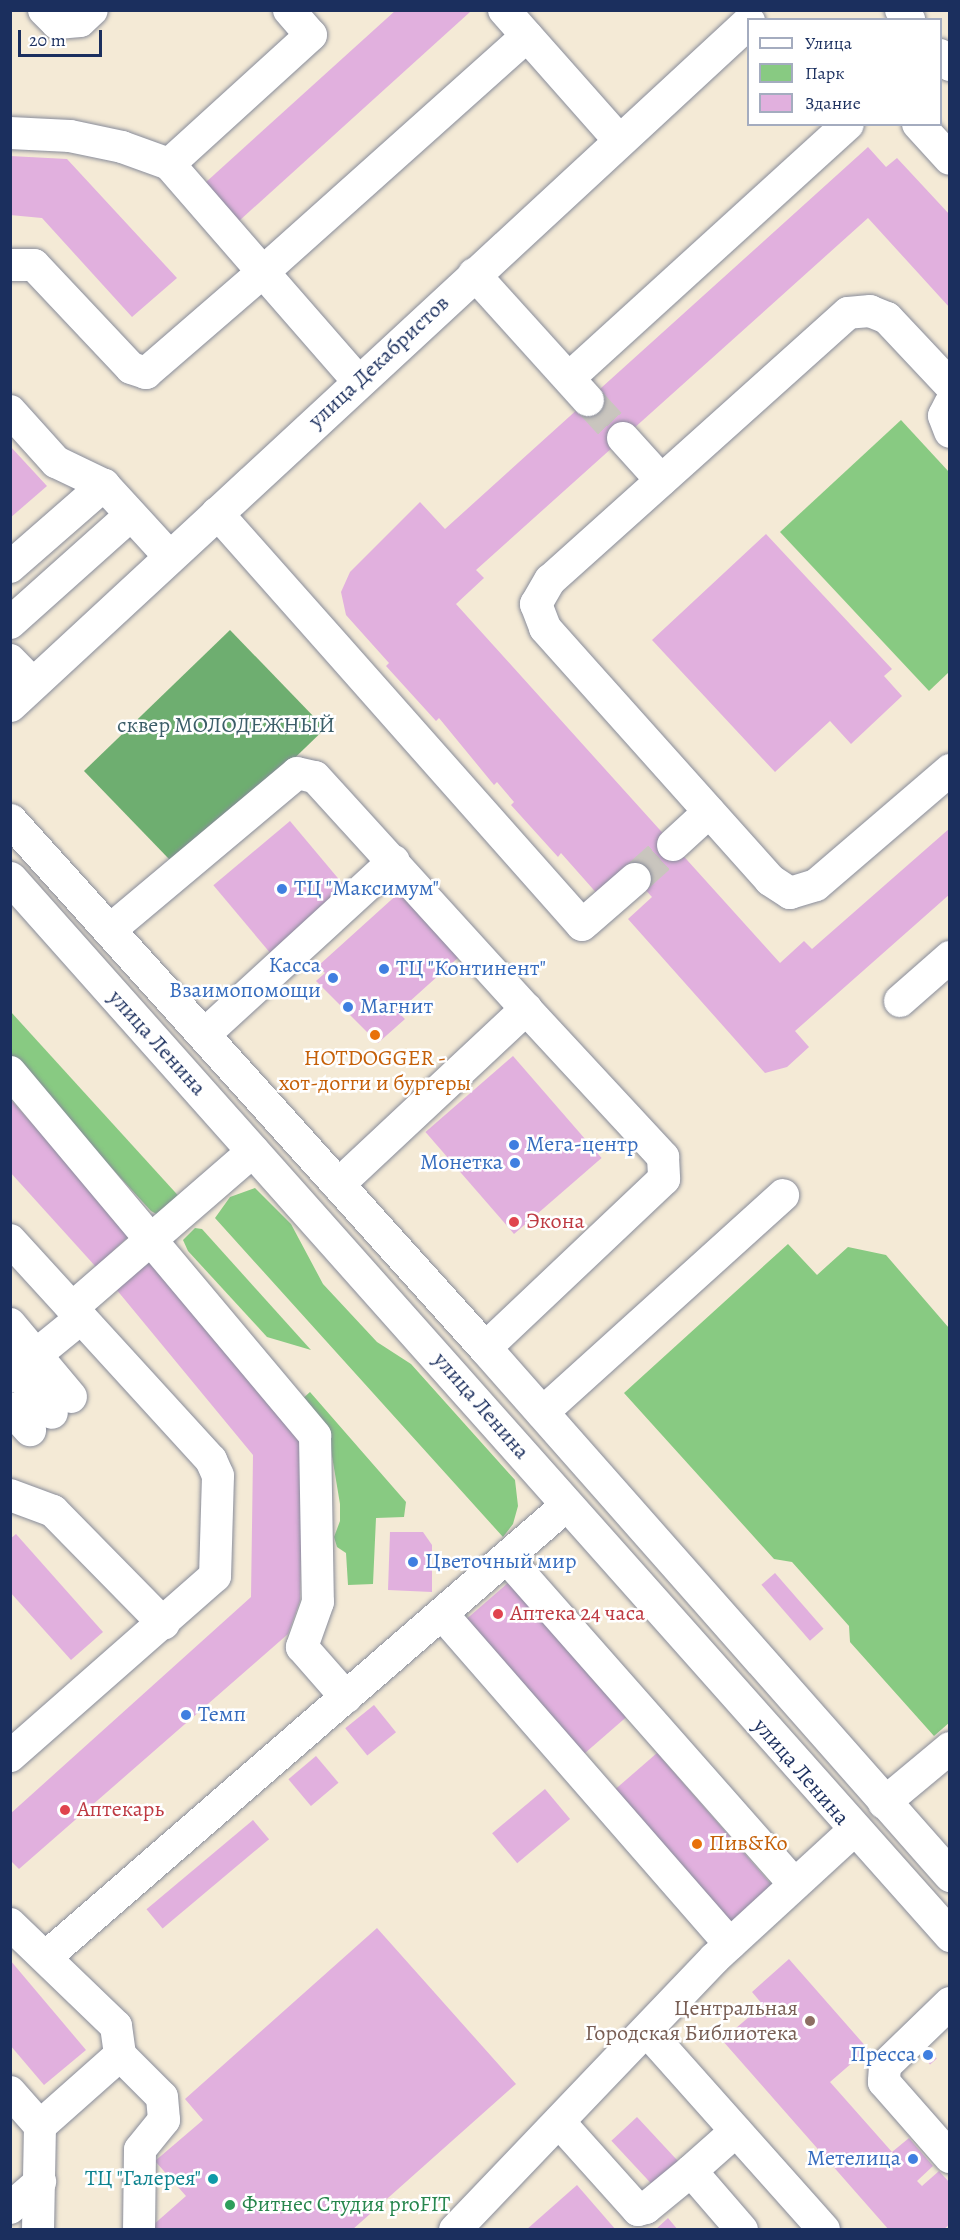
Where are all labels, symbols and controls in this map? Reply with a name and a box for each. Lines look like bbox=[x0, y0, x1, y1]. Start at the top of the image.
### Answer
scale bar bbox=[21, 18, 105, 56]
legend bbox=[747, 18, 942, 126]
text: 20 m bbox=[29, 28, 66, 52]
text: Улица bbox=[805, 31, 852, 55]
text: Парк bbox=[805, 61, 845, 85]
text: Здание bbox=[805, 91, 861, 115]
street label: улица Декабристов bbox=[303, 290, 455, 434]
park label: сквер МОЛОДЕЖНЫЙ bbox=[117, 713, 335, 739]
place label: ТЦ "Максимум" bbox=[294, 876, 439, 902]
marker: ТЦ "Максимум" bbox=[275, 882, 289, 896]
place label: Касса Взаимопомощи bbox=[169, 952, 321, 1004]
place label: ТЦ "Континент" bbox=[396, 956, 547, 982]
marker: ТЦ "Континент" bbox=[377, 962, 391, 976]
marker: Касса Взаимопомощи bbox=[326, 971, 340, 985]
street label: улица Ленина bbox=[103, 985, 211, 1101]
place label: Магнит bbox=[360, 994, 433, 1020]
marker: Магнит bbox=[341, 1000, 355, 1014]
marker: HOTDOGGER - хот-догги и бургеры bbox=[368, 1028, 382, 1042]
place label: HOTDOGGER - хот-догги и бургеры bbox=[279, 1045, 471, 1096]
place label: Мега-центр bbox=[526, 1132, 638, 1158]
marker: Мега-центр bbox=[507, 1138, 521, 1152]
place label: Монетка bbox=[420, 1150, 503, 1176]
marker: Монетка bbox=[508, 1156, 522, 1170]
place label: Экона bbox=[526, 1209, 585, 1235]
marker: Экона bbox=[507, 1215, 521, 1229]
street label: улица Ленина bbox=[427, 1347, 535, 1465]
place label: Цветочный мир bbox=[425, 1549, 576, 1575]
marker: Цветочный мир bbox=[406, 1555, 420, 1569]
place label: Аптека 24 часа bbox=[510, 1601, 645, 1627]
marker: Аптека 24 часа bbox=[491, 1607, 505, 1621]
place label: Темп bbox=[198, 1702, 246, 1728]
marker: Темп bbox=[179, 1708, 193, 1722]
street label: улица Ленина bbox=[747, 1713, 855, 1831]
place label: Аптекарь bbox=[77, 1797, 164, 1823]
marker: Аптекарь bbox=[58, 1803, 72, 1817]
place label: Пив&Ко bbox=[709, 1831, 788, 1857]
marker: Пив&Ко bbox=[690, 1837, 704, 1851]
place label: Центральная Городская Библиотека bbox=[585, 1995, 798, 2047]
marker: Центральная Городская Библиотека bbox=[803, 2014, 817, 2028]
place label: Пресса bbox=[850, 2042, 916, 2068]
marker: Пресса bbox=[921, 2048, 935, 2062]
place label: Метелица bbox=[807, 2146, 901, 2172]
marker: Метелица bbox=[906, 2152, 920, 2166]
place label: ТЦ "Галерея" bbox=[85, 2166, 201, 2192]
marker: ТЦ "Галерея" bbox=[206, 2172, 220, 2186]
place label: Фитнес Студия proFIT bbox=[242, 2192, 450, 2218]
marker: Фитнес Студия proFIT bbox=[223, 2198, 237, 2212]

